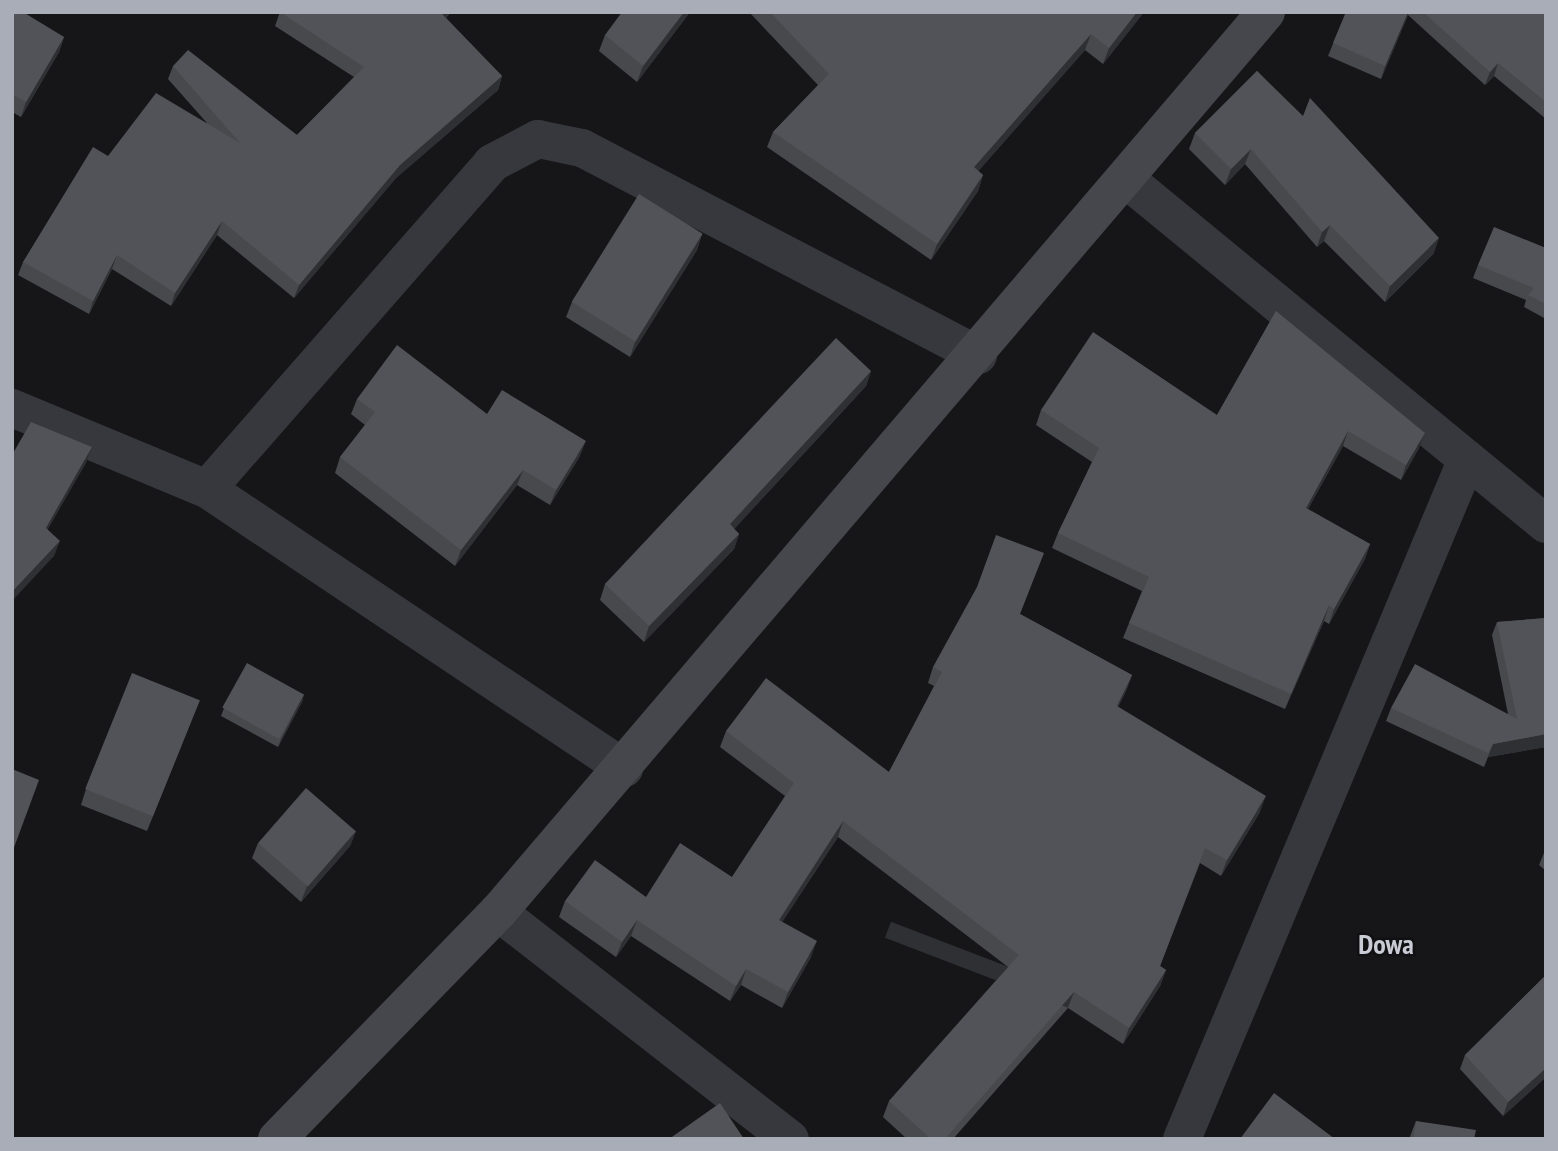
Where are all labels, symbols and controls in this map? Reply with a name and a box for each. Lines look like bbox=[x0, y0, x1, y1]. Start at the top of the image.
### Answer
district label: Dowa bbox=[1358, 927, 1414, 961]

